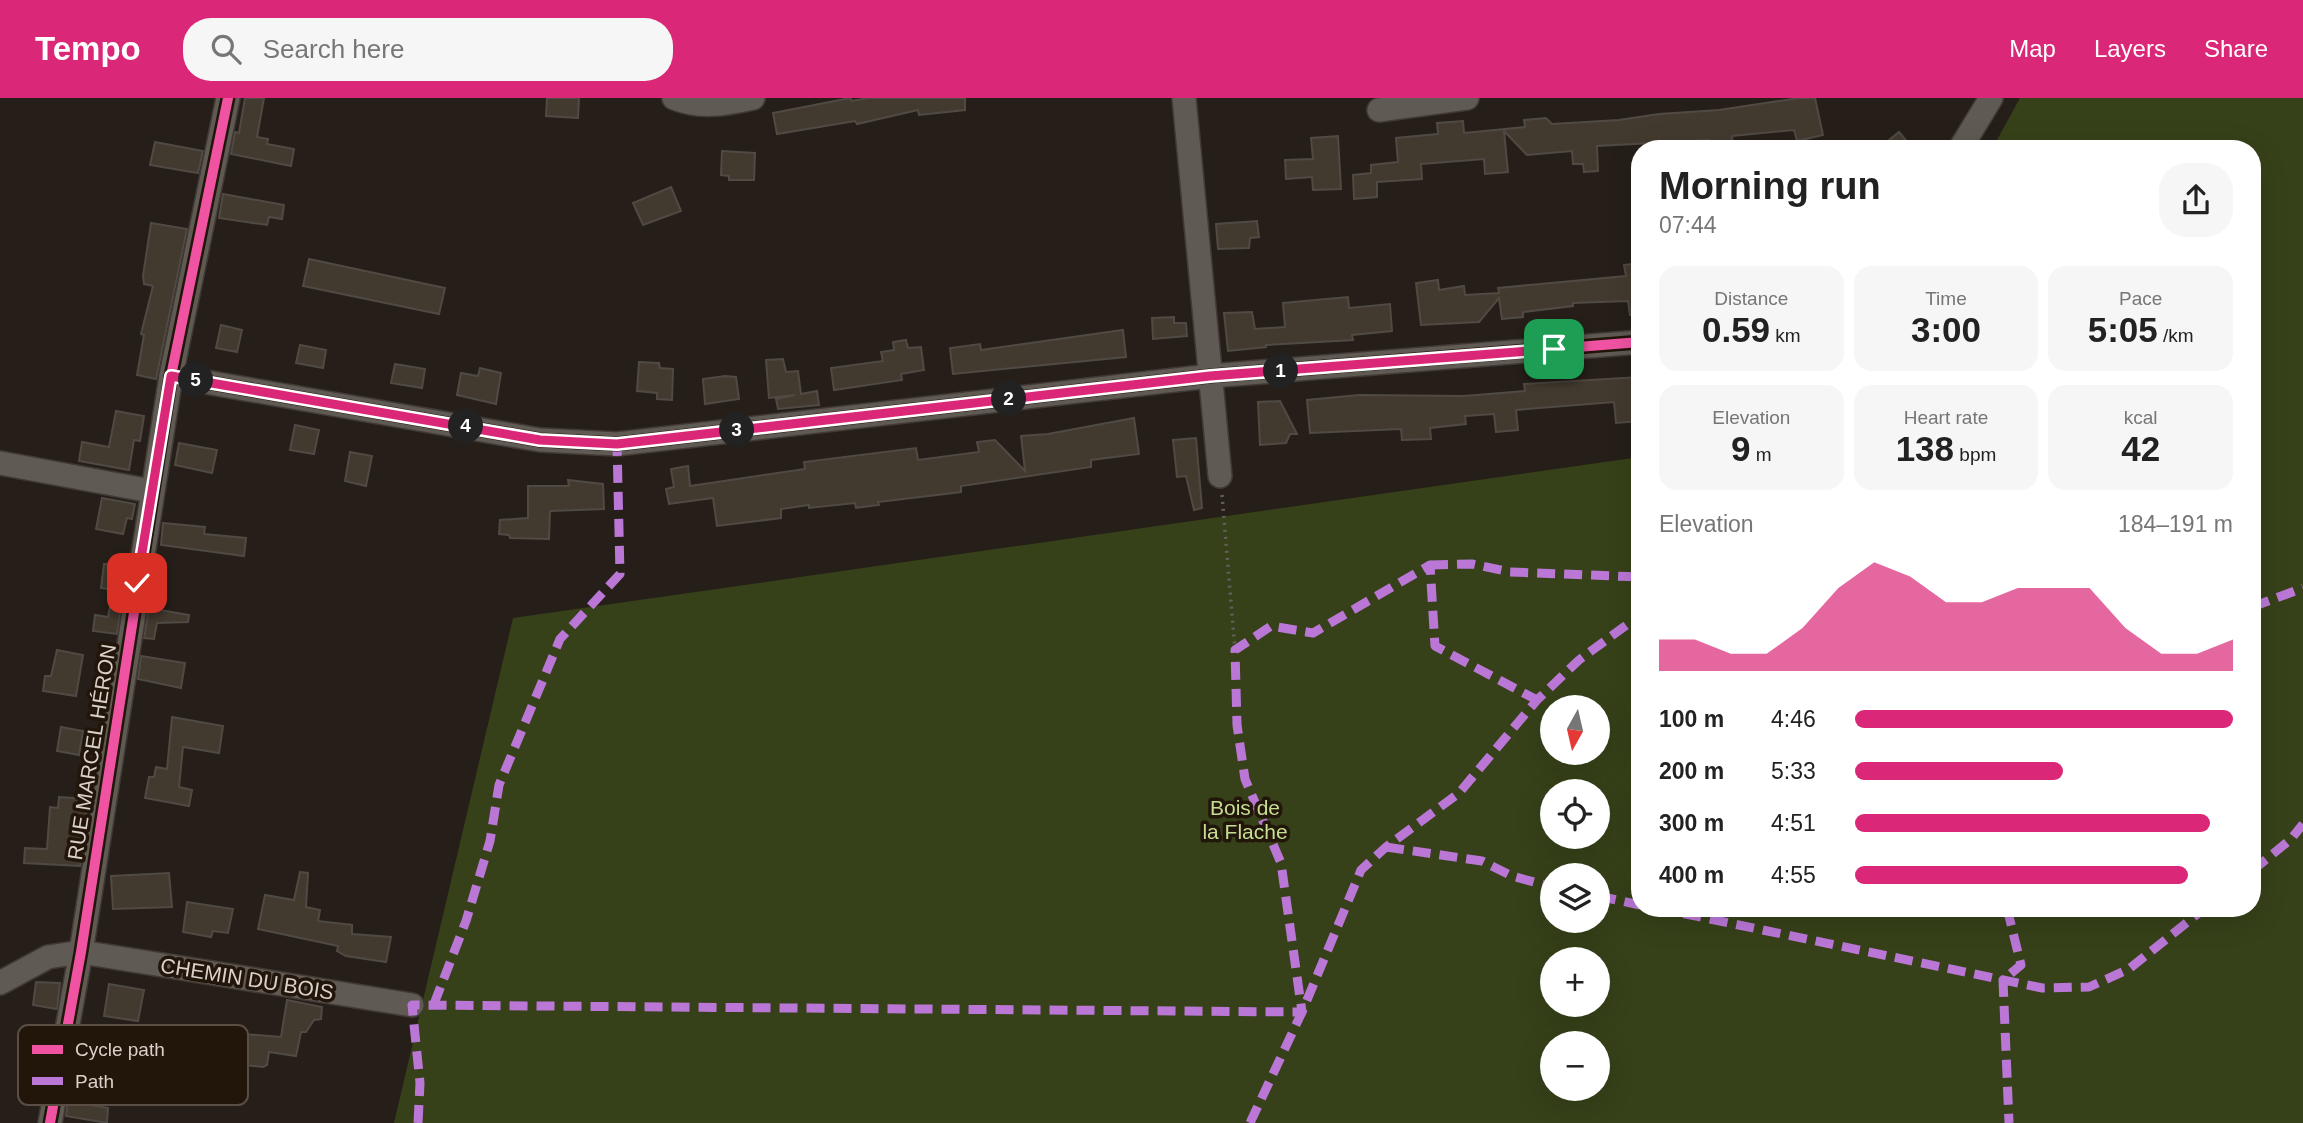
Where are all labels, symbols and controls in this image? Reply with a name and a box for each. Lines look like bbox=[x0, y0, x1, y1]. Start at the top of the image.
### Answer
search box bbox=[183, 18, 673, 81]
text: Tempo bbox=[35, 30, 141, 67]
icon: search bbox=[207, 30, 245, 68]
text: Search here bbox=[263, 34, 404, 64]
text: Map bbox=[2009, 35, 2056, 62]
text: Layers bbox=[2094, 35, 2166, 62]
text: Share bbox=[2204, 35, 2268, 62]
button: share bbox=[2159, 163, 2233, 237]
text: Morning run bbox=[1659, 165, 1881, 207]
text: 07:44 bbox=[1659, 212, 1717, 238]
text: Distance bbox=[1714, 288, 1788, 309]
text: Time bbox=[1925, 288, 1967, 309]
text: Pace bbox=[2119, 288, 2162, 309]
text: 0.59 bbox=[1702, 310, 1770, 349]
text: 3:00 bbox=[1911, 310, 1981, 349]
text: 5:05 bbox=[2088, 310, 2158, 349]
pin bbox=[1524, 319, 1584, 379]
text: km bbox=[1770, 325, 1801, 346]
text: /km bbox=[2158, 325, 2194, 346]
icon: arrive bbox=[1535, 330, 1573, 368]
pin: 1 bbox=[1264, 354, 1298, 388]
text: 1 bbox=[1275, 360, 1286, 381]
pin: 5 bbox=[178, 362, 214, 398]
text: 5 bbox=[190, 369, 201, 390]
pin: 2 bbox=[992, 382, 1026, 416]
text: 2 bbox=[1003, 388, 1014, 409]
text: Elevation bbox=[1712, 407, 1790, 428]
text: Heart rate bbox=[1904, 407, 1988, 428]
text: kcal bbox=[2124, 407, 2158, 428]
pin: 4 bbox=[448, 408, 484, 444]
pin: 3 bbox=[720, 412, 754, 448]
text: 4 bbox=[460, 415, 471, 436]
text: 3 bbox=[731, 419, 742, 440]
text: 9 bbox=[1731, 429, 1751, 468]
text: 138 bbox=[1896, 429, 1954, 468]
text: 42 bbox=[2121, 429, 2160, 468]
text: m bbox=[1751, 444, 1772, 465]
text: bpm bbox=[1954, 444, 1996, 465]
text: Elevation bbox=[1659, 511, 1754, 537]
text: 184–191 m bbox=[2118, 511, 2233, 537]
pin bbox=[107, 553, 167, 613]
icon: check bbox=[118, 564, 156, 602]
street label: RUE MARCEL HÉRON bbox=[63, 642, 120, 862]
north arrow bbox=[1540, 695, 1610, 765]
map controls bbox=[1540, 695, 1610, 1101]
text: 100 m bbox=[1659, 706, 1724, 732]
text: 4:46 bbox=[1771, 706, 1816, 732]
text: 200 m bbox=[1659, 758, 1724, 784]
text: 5:33 bbox=[1771, 758, 1816, 784]
button: locate bbox=[1540, 779, 1610, 849]
park label: Bois de la Flache bbox=[1202, 796, 1288, 843]
text: 300 m bbox=[1659, 810, 1724, 836]
text: 4:51 bbox=[1771, 810, 1816, 836]
text: 400 m bbox=[1659, 862, 1724, 888]
text: 4:55 bbox=[1771, 862, 1816, 888]
button: layers bbox=[1540, 863, 1610, 933]
button: + bbox=[1540, 947, 1610, 1017]
street label: CHEMIN DU BOIS bbox=[159, 953, 335, 1004]
legend bbox=[18, 1025, 248, 1105]
button: − bbox=[1540, 1031, 1610, 1101]
text: Cycle path bbox=[75, 1039, 165, 1060]
text: Path bbox=[75, 1071, 114, 1092]

